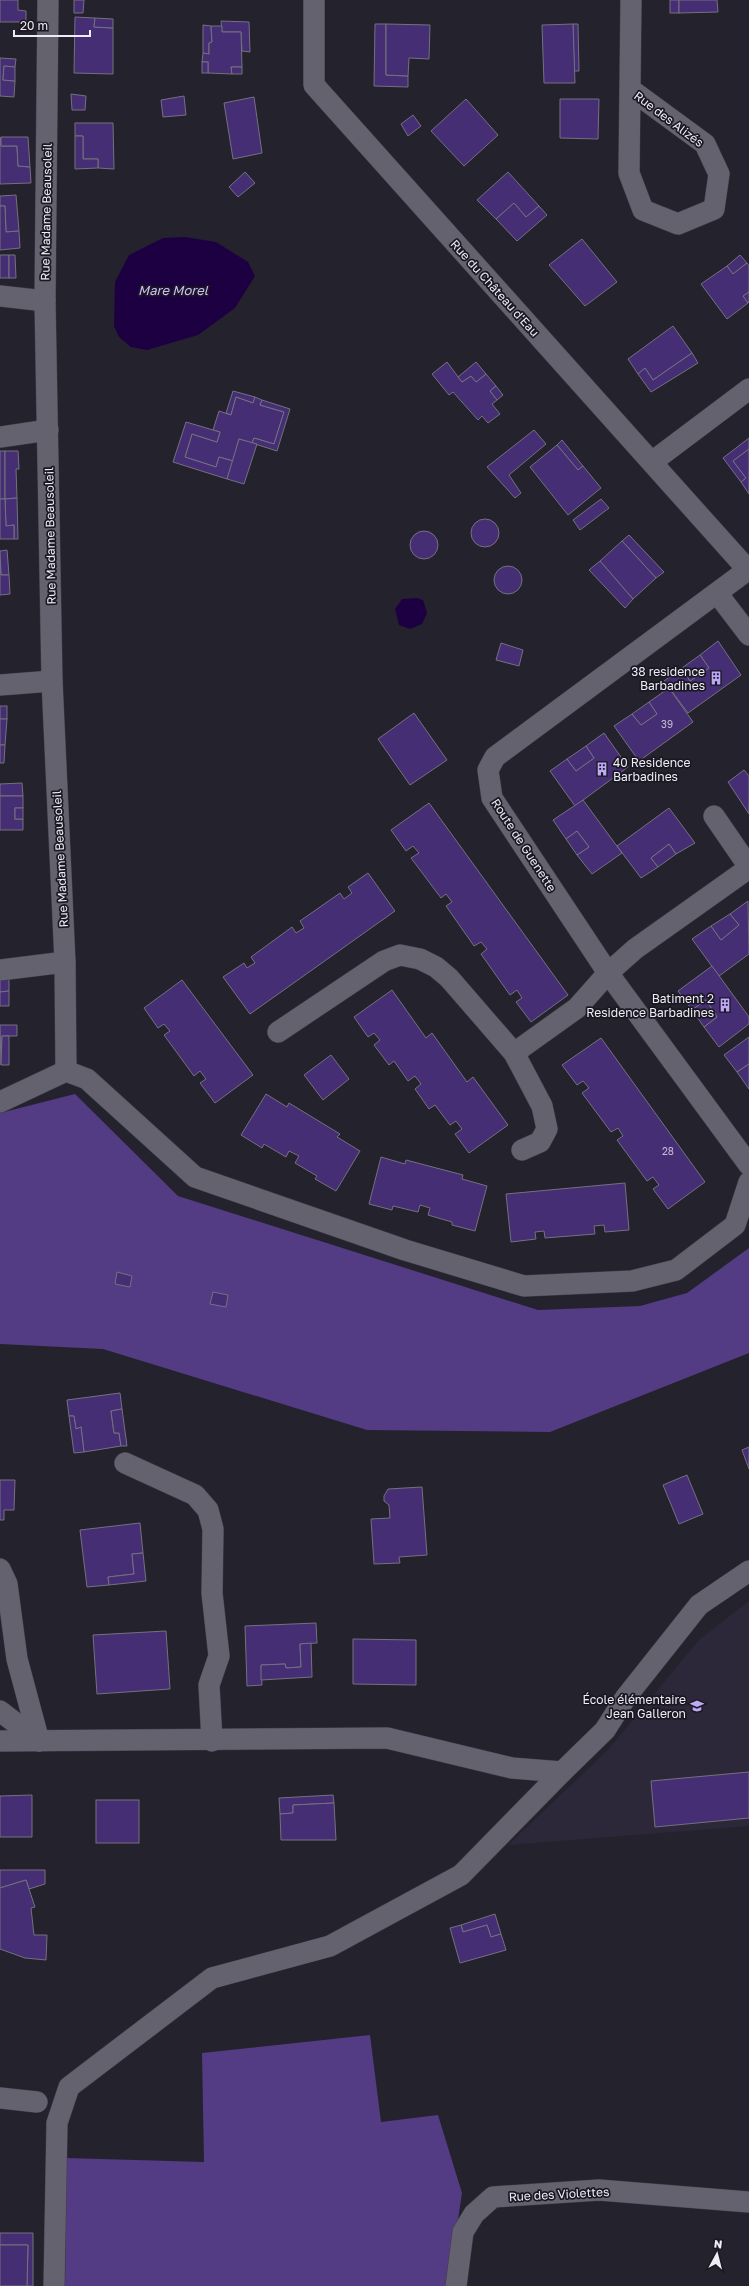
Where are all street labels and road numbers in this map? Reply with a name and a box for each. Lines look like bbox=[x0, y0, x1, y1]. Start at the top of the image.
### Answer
street label: Rue des Alizés bbox=[631, 88, 707, 150]
street label: Rue Madame Beausoleil bbox=[37, 143, 55, 281]
street label: Rue du Château d'Eau bbox=[448, 237, 542, 339]
street label: Rue Madame Beausoleil bbox=[41, 467, 59, 605]
street label: Rue Madame Beausoleil bbox=[49, 790, 71, 928]
street label: Route de Guenette bbox=[488, 796, 560, 894]
street label: Rue des Violettes bbox=[508, 2184, 610, 2204]

